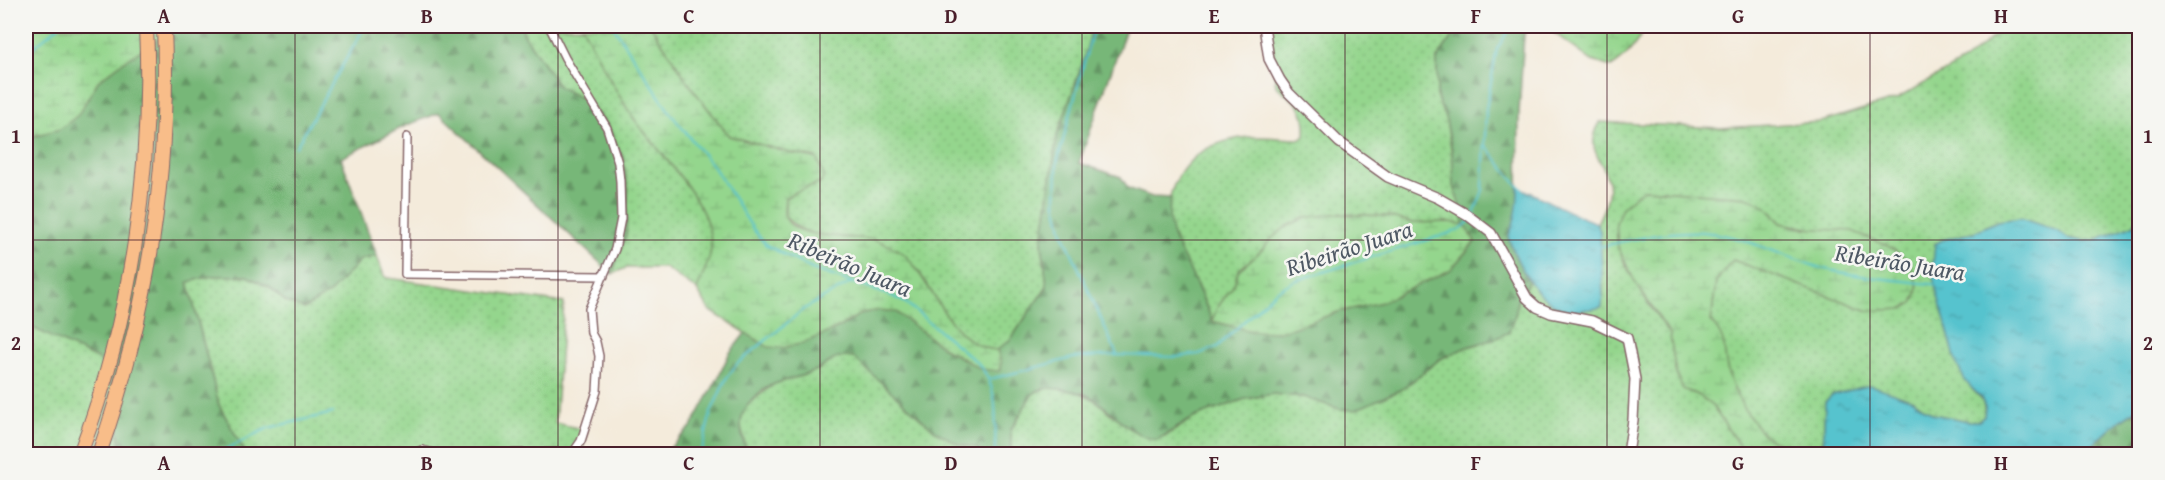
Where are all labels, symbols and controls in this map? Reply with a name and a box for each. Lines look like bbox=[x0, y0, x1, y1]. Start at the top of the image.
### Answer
text: A bbox=[158, 1, 171, 30]
text: B bbox=[421, 1, 433, 30]
text: C bbox=[683, 1, 695, 30]
text: D bbox=[944, 1, 958, 30]
text: E bbox=[1209, 1, 1220, 30]
text: F bbox=[1471, 1, 1481, 30]
text: G bbox=[1732, 1, 1744, 30]
text: H bbox=[1994, 1, 2008, 30]
text: 1 bbox=[11, 121, 21, 150]
text: 1 bbox=[2143, 121, 2153, 150]
water label: Ribeirão Juara bbox=[1280, 211, 1417, 285]
water label: Ribeirão Juara bbox=[782, 222, 917, 306]
water label: Ribeirão Juara bbox=[1832, 234, 1967, 290]
text: 2 bbox=[11, 328, 21, 357]
text: 2 bbox=[2143, 328, 2153, 357]
text: A bbox=[158, 448, 171, 477]
text: B bbox=[421, 448, 433, 477]
text: C bbox=[683, 448, 695, 477]
text: D bbox=[944, 448, 958, 477]
text: E bbox=[1209, 448, 1220, 477]
text: F bbox=[1471, 448, 1481, 477]
text: G bbox=[1732, 448, 1744, 477]
text: H bbox=[1994, 448, 2008, 477]

